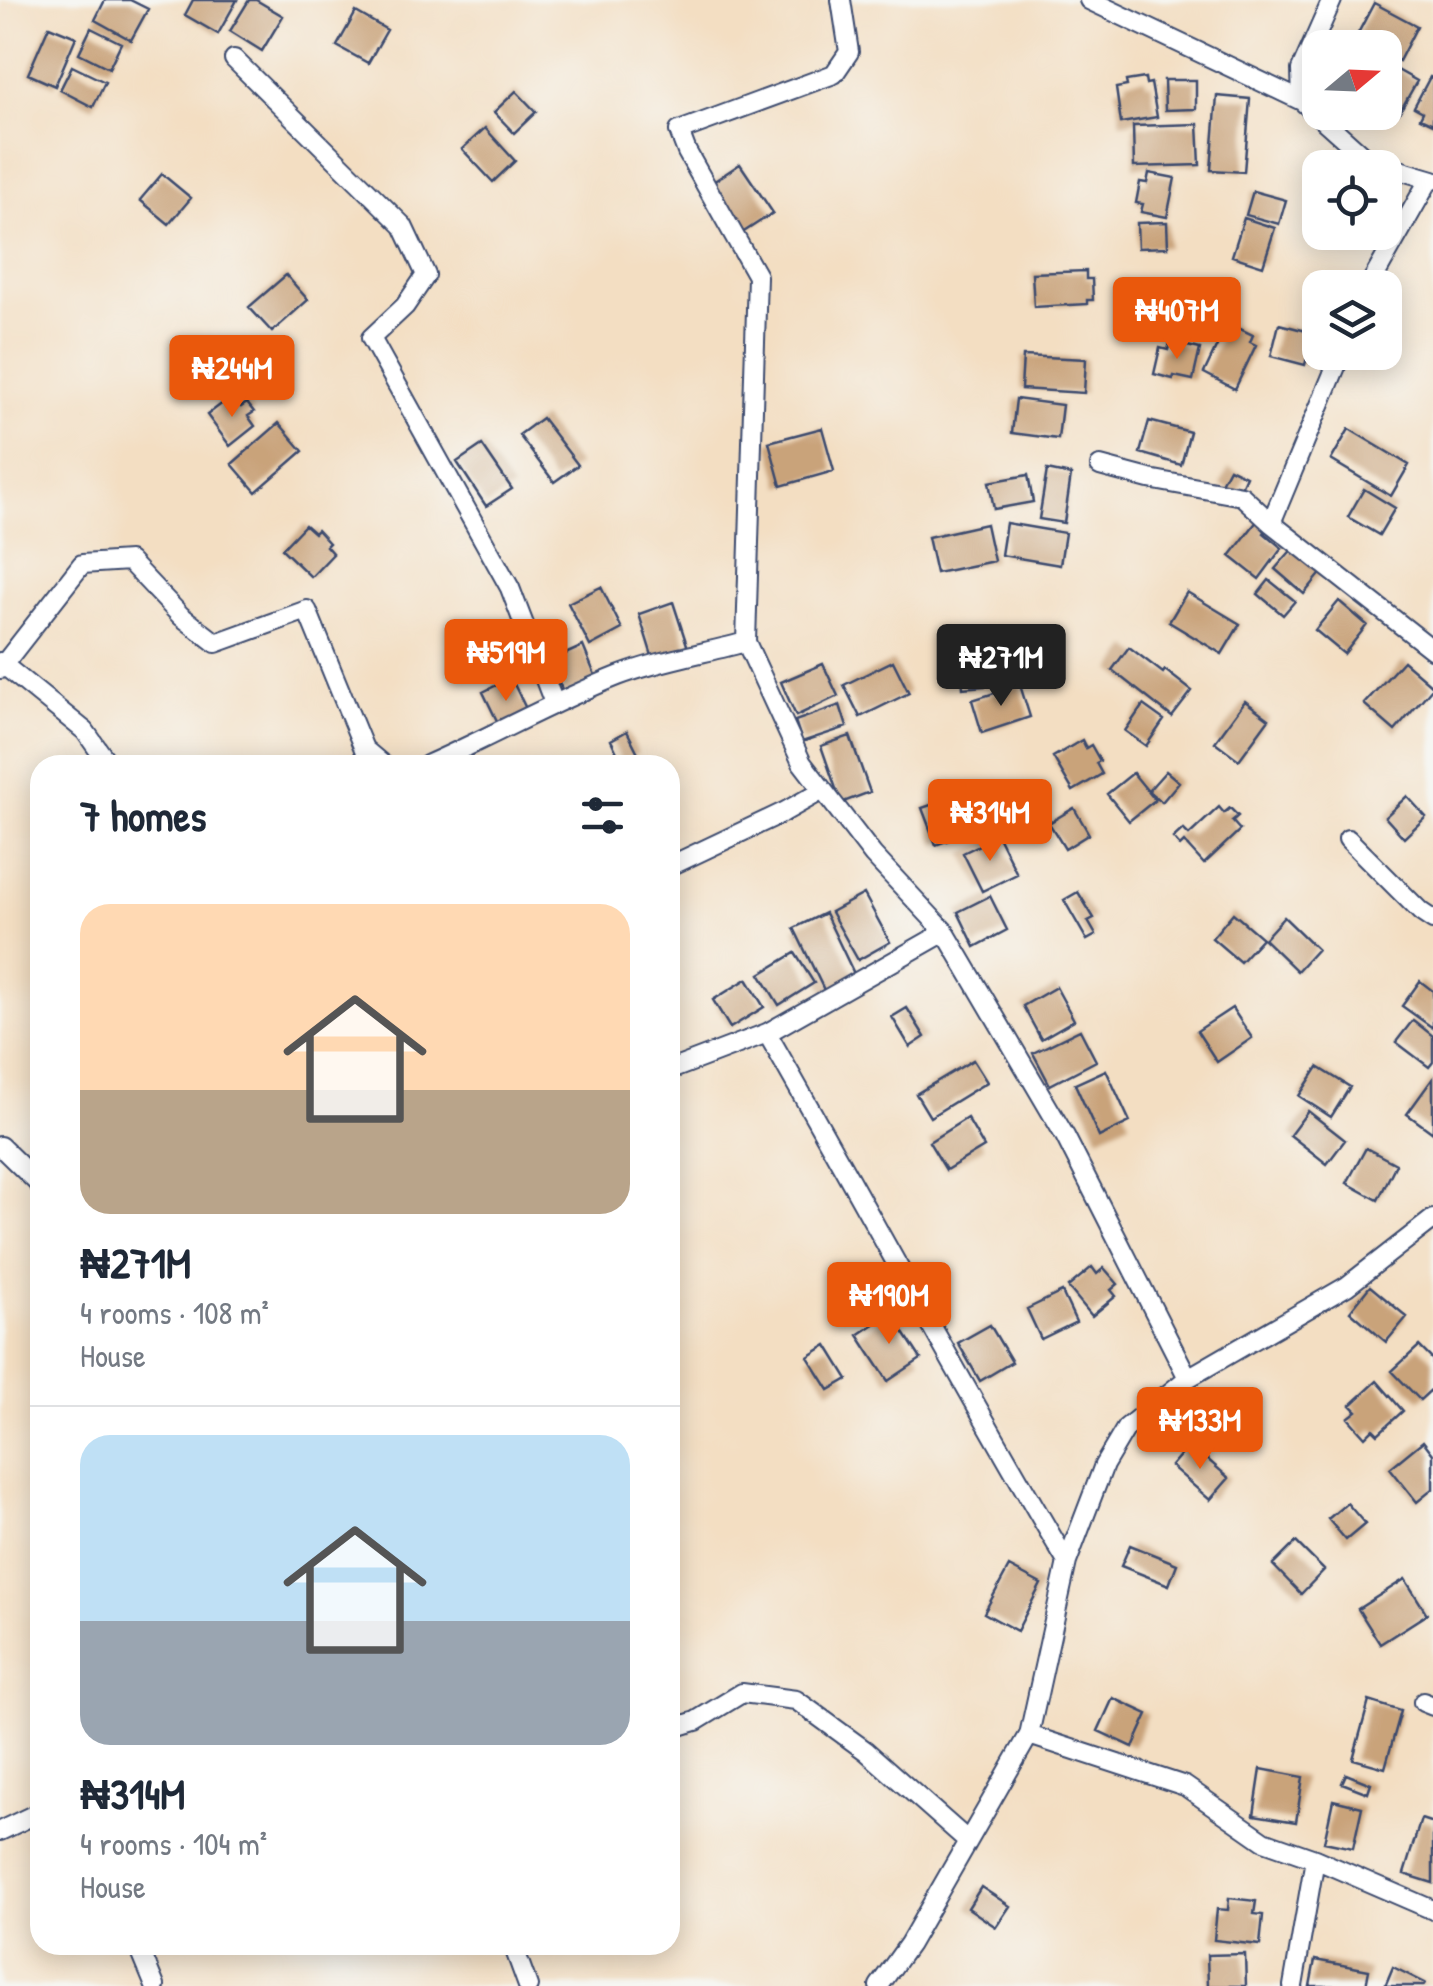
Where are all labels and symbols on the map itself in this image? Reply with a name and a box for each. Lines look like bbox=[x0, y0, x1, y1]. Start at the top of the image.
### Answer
north arrow bbox=[1302, 30, 1402, 130]
pin: ₦407M bbox=[1107, 277, 1247, 362]
pin: ₦244M bbox=[162, 335, 302, 420]
pin: ₦519M bbox=[436, 619, 576, 704]
pin: ₦271M bbox=[931, 624, 1071, 709]
pin: ₦314M bbox=[920, 779, 1060, 864]
pin: ₦190M bbox=[819, 1262, 959, 1347]
pin: ₦133M bbox=[1130, 1387, 1270, 1472]

